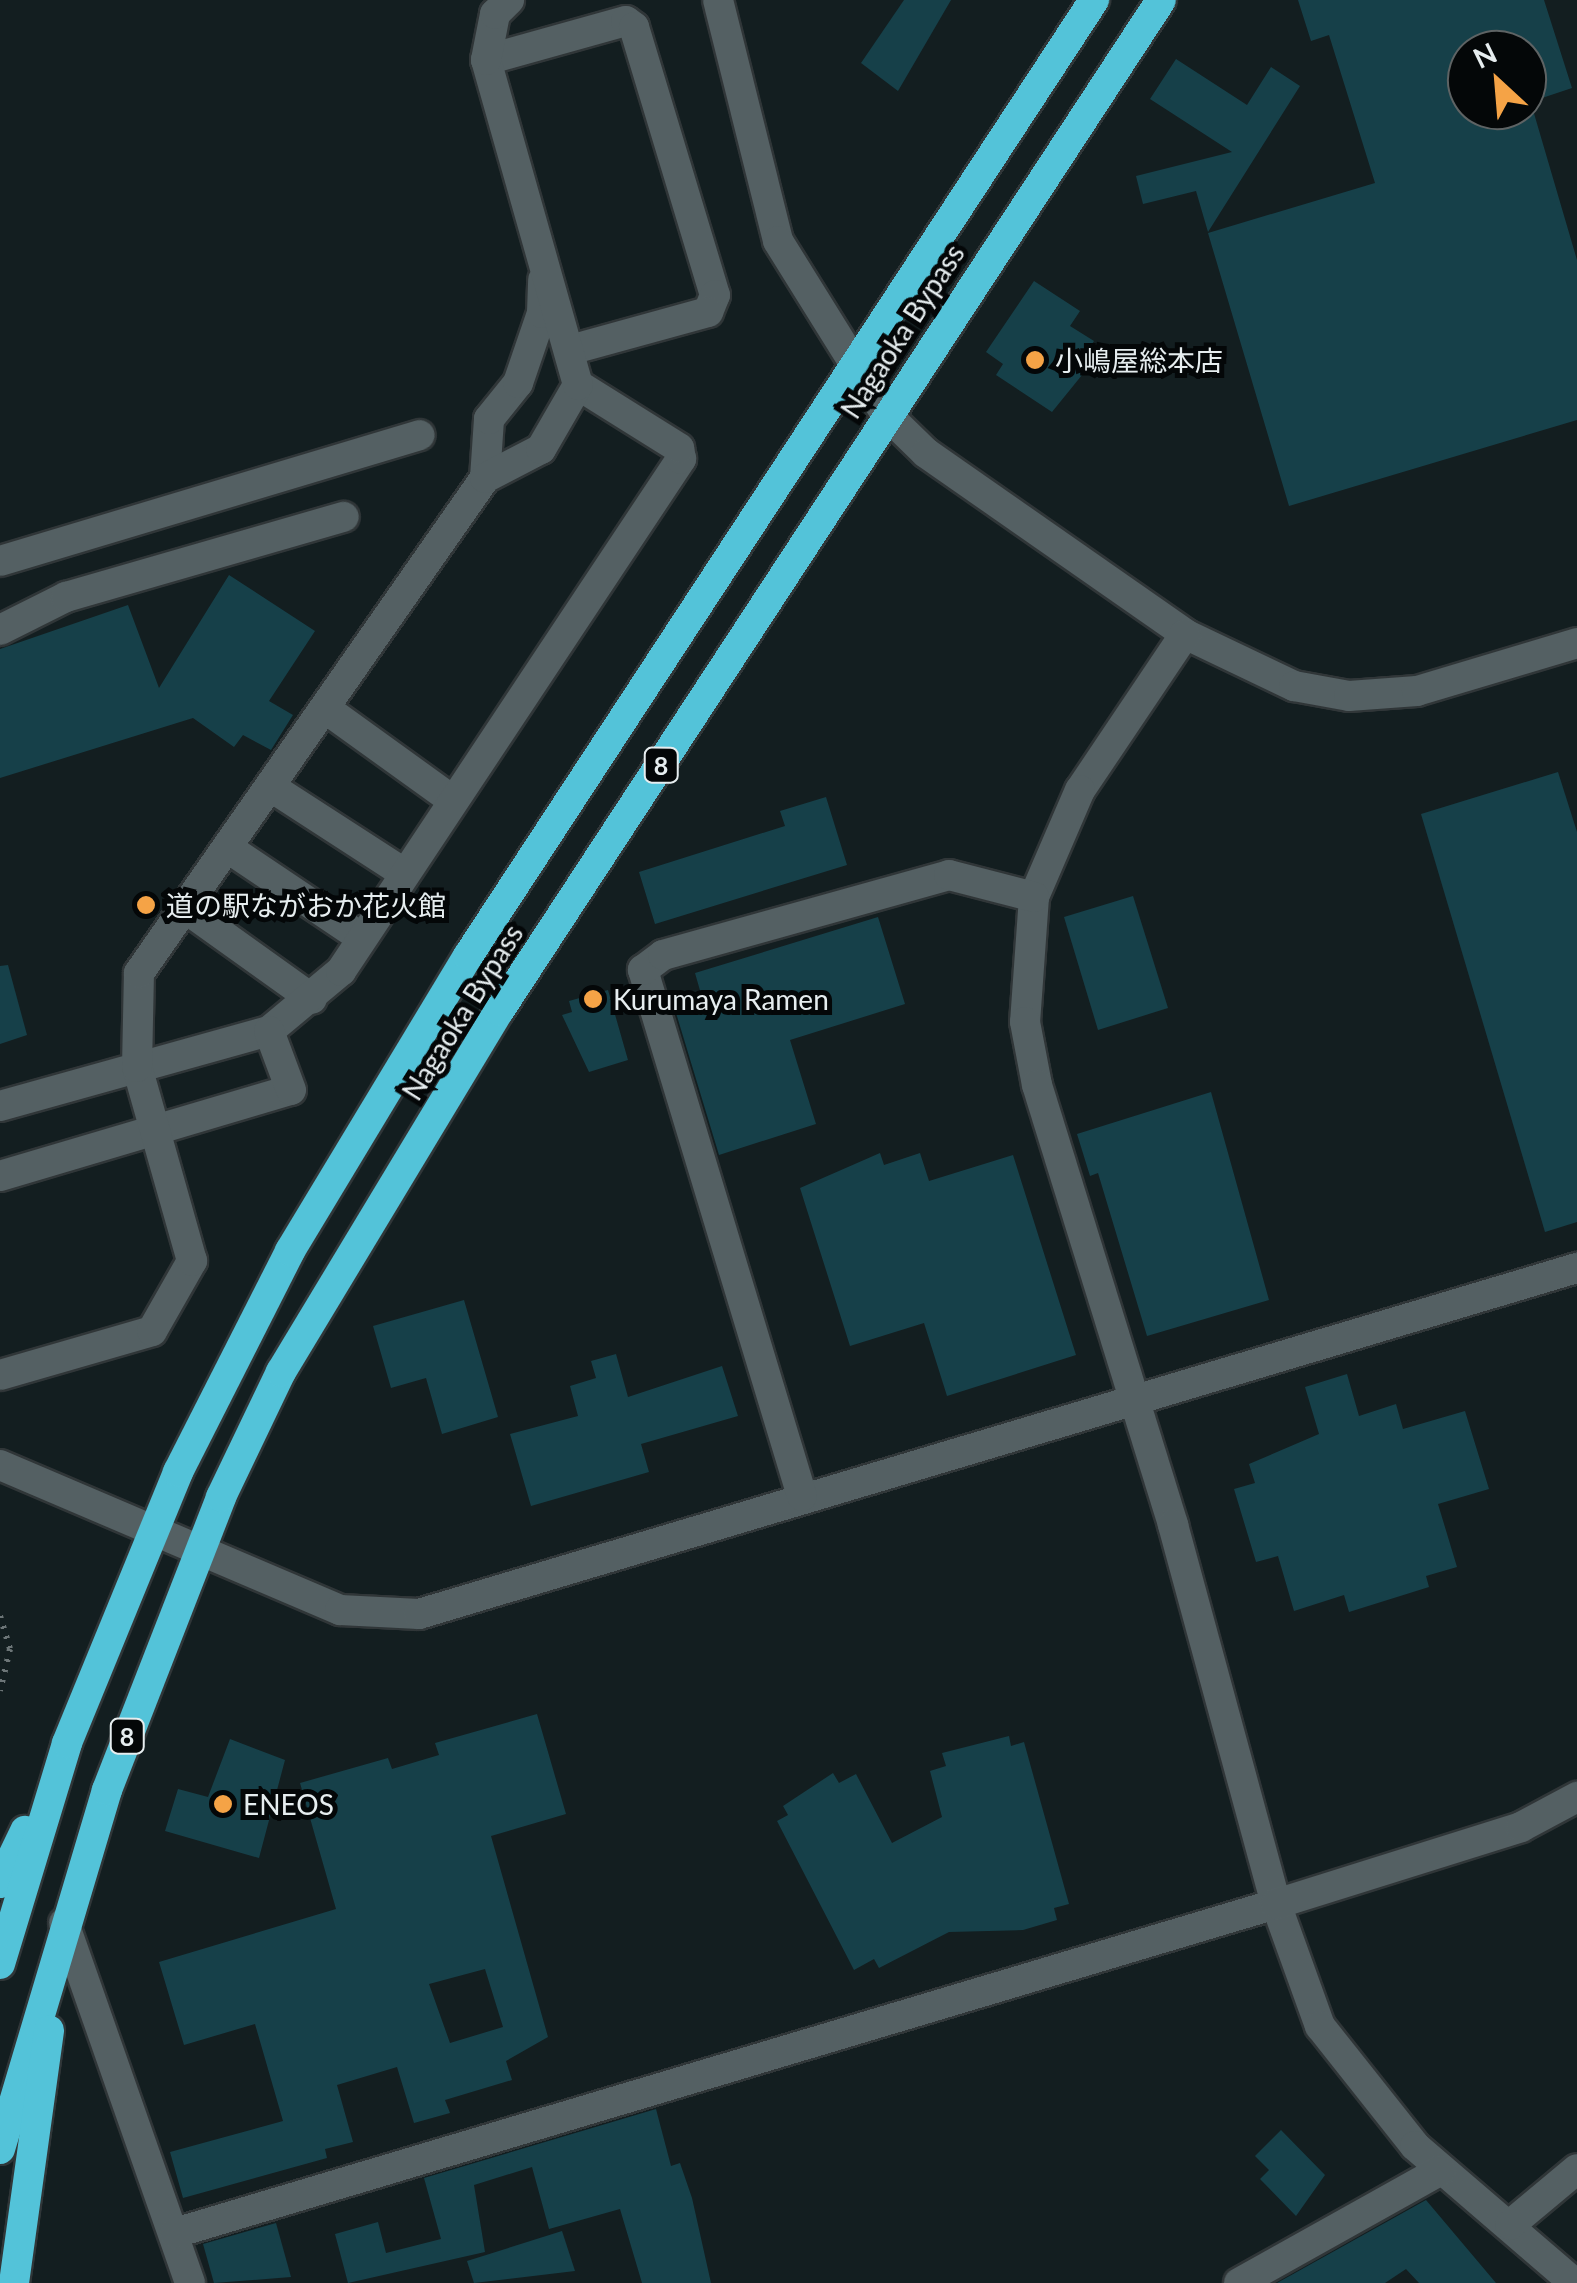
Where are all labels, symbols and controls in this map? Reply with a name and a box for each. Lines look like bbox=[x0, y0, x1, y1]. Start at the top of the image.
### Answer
north arrow bbox=[1447, 30, 1547, 130]
text: N bbox=[1468, 35, 1502, 75]
street label: Nagaoka Bypass bbox=[833, 238, 971, 424]
place label: 小嶋屋総本店 bbox=[1055, 343, 1223, 377]
marker: 小嶋屋総本店 bbox=[1024, 349, 1046, 371]
road number: 8 bbox=[644, 745, 678, 785]
place label: 道の駅ながおか花火館 bbox=[166, 888, 446, 922]
marker: 道の駅ながおか花火館 bbox=[135, 894, 157, 916]
street label: Nagaoka Bypass bbox=[395, 918, 529, 1106]
place label: Kurumaya Ramen bbox=[613, 982, 829, 1016]
marker: Kurumaya Ramen bbox=[582, 988, 604, 1010]
road number: 8 bbox=[110, 1716, 144, 1756]
place label: ENEOS bbox=[243, 1787, 334, 1821]
marker: ENEOS bbox=[212, 1793, 234, 1815]

